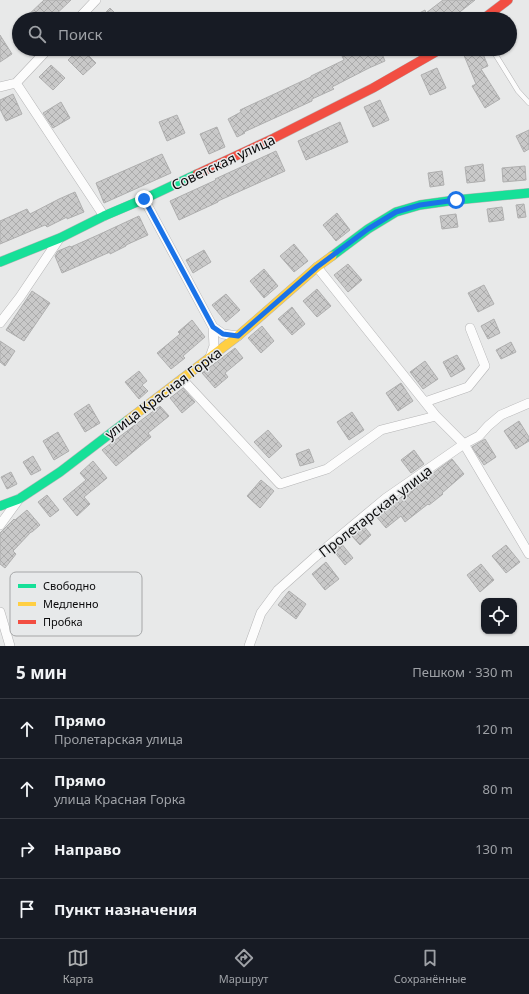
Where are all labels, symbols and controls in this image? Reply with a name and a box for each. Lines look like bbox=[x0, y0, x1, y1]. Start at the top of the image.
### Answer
search box bbox=[12, 12, 517, 56]
icon: search bbox=[26, 23, 48, 45]
text: Поиск bbox=[58, 24, 103, 44]
street label: Советская улица bbox=[168, 130, 278, 194]
route end bbox=[135, 190, 153, 208]
route start bbox=[447, 191, 465, 209]
street label: улица Красная Горка bbox=[101, 343, 225, 443]
street label: Пролетарская улица bbox=[314, 461, 436, 561]
legend bbox=[10, 572, 142, 636]
text: Свободно bbox=[43, 578, 96, 593]
text: Медленно bbox=[43, 596, 98, 611]
map controls bbox=[481, 598, 517, 634]
button: locate bbox=[481, 598, 517, 634]
text: Пробка bbox=[43, 614, 83, 629]
text: 5 мин bbox=[16, 661, 67, 684]
text: Пешком · 330 m bbox=[412, 663, 513, 681]
text: Прямо bbox=[54, 710, 106, 730]
icon: ahead bbox=[16, 718, 38, 740]
text: 120 m bbox=[475, 720, 513, 738]
text: Пролетарская улица bbox=[54, 730, 183, 748]
text: Прямо bbox=[54, 770, 106, 790]
icon: ahead bbox=[16, 778, 38, 800]
text: 80 m bbox=[483, 780, 513, 798]
text: улица Красная Горка bbox=[54, 790, 186, 808]
icon: right bbox=[16, 838, 38, 860]
text: Направо bbox=[54, 839, 121, 859]
text: 130 m bbox=[475, 840, 513, 858]
icon: arrive bbox=[16, 898, 38, 920]
text: Пункт назначения bbox=[54, 899, 197, 919]
tab: Карта bbox=[63, 947, 93, 986]
tab: Маршрут bbox=[219, 947, 268, 986]
tab: Сохранённые bbox=[394, 947, 466, 986]

